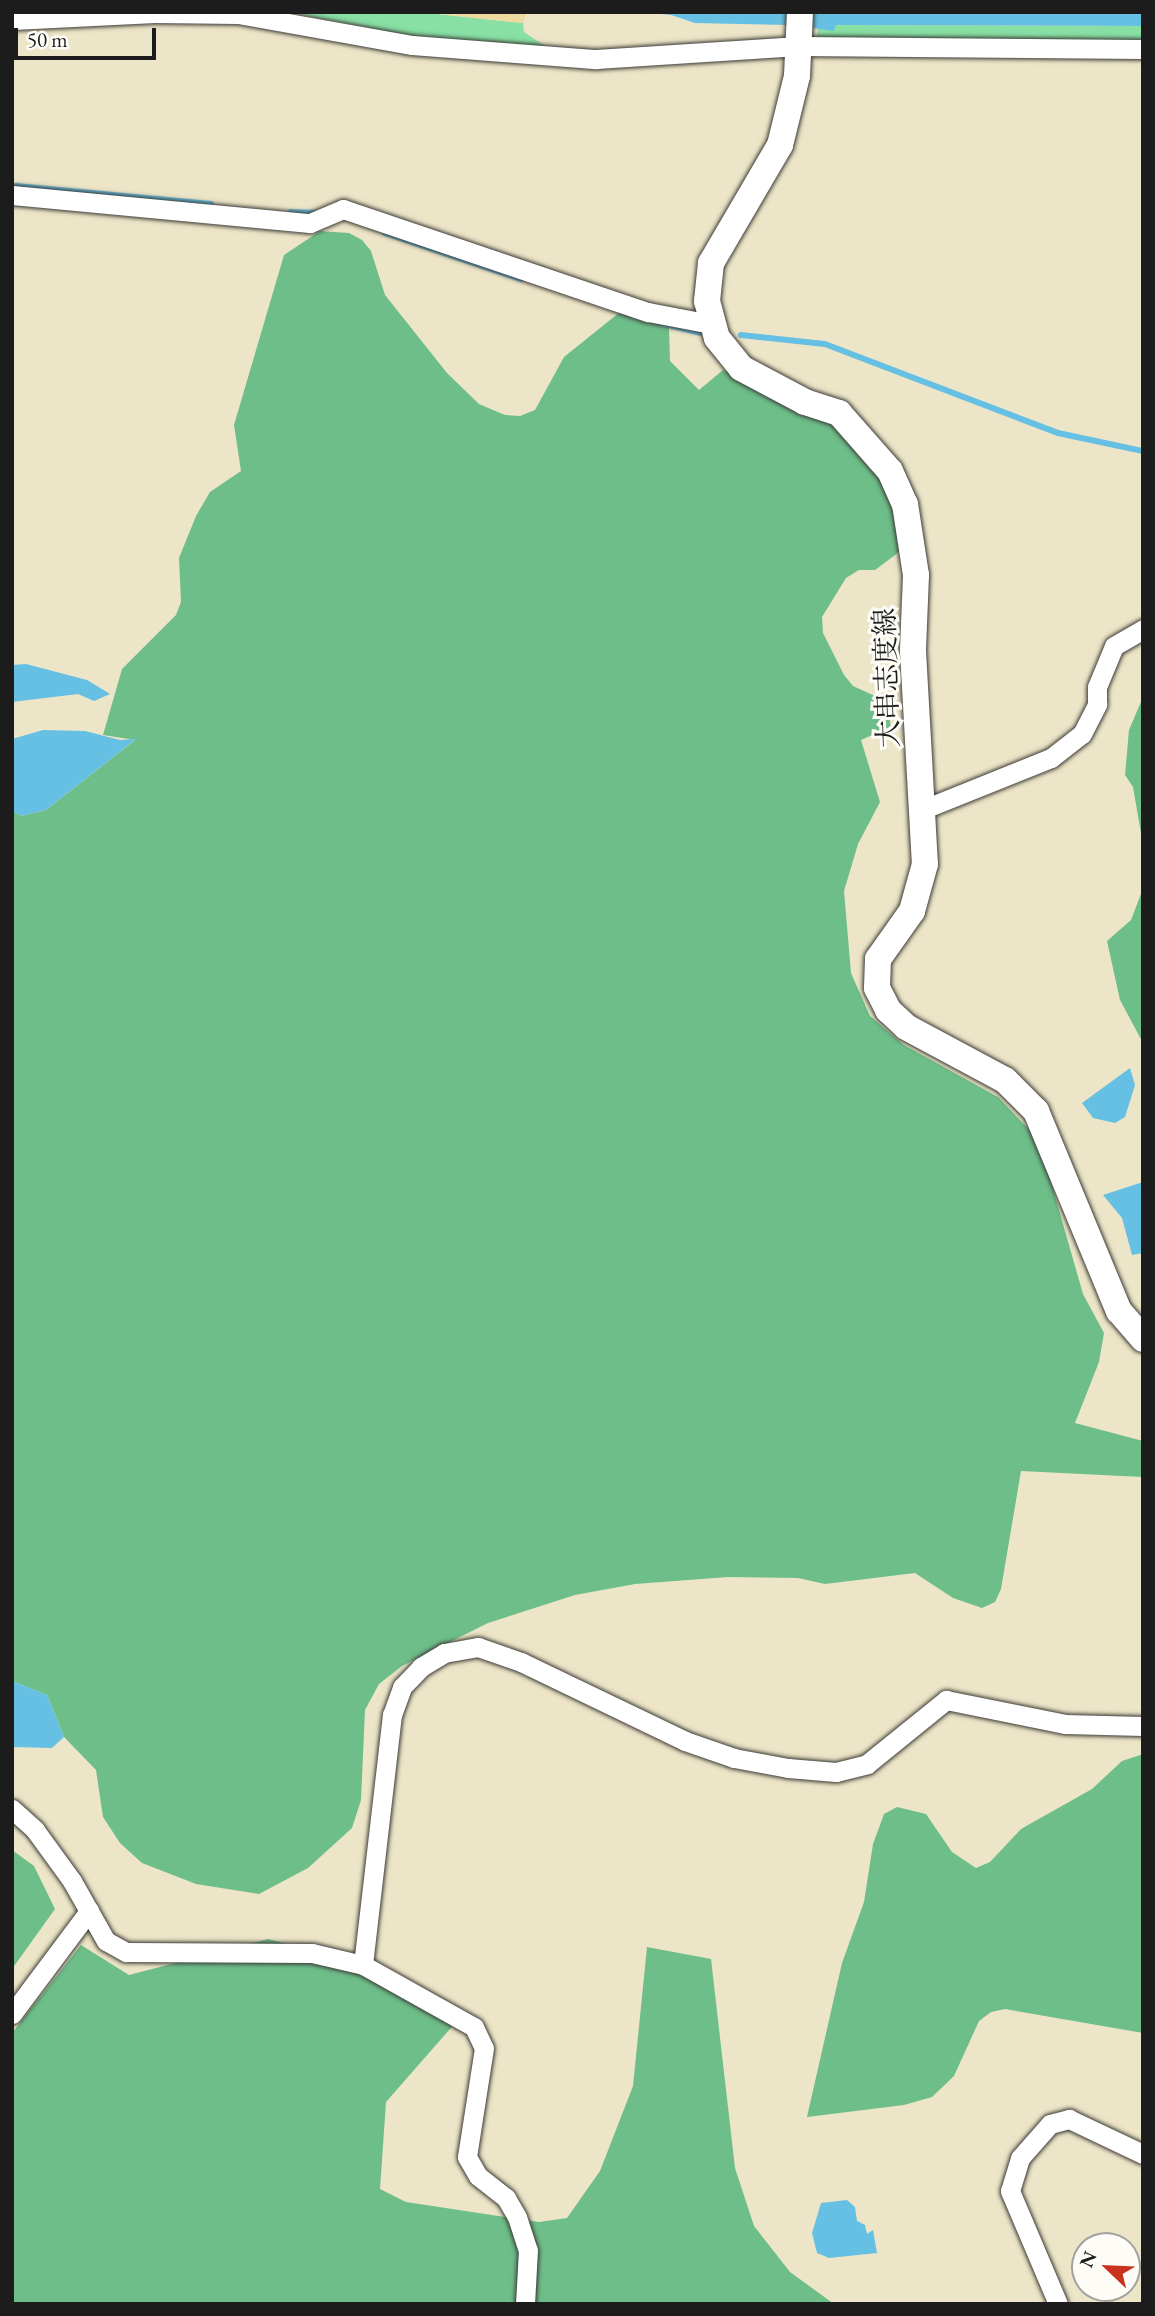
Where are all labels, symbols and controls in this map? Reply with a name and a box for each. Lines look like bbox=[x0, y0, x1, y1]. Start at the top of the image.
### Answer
scale bar bbox=[18, 14, 159, 58]
text: 50 m bbox=[27, 26, 68, 53]
street label: 大串志度線 bbox=[867, 607, 905, 749]
north arrow bbox=[1071, 2232, 1141, 2302]
text: N bbox=[1074, 2247, 1103, 2271]

